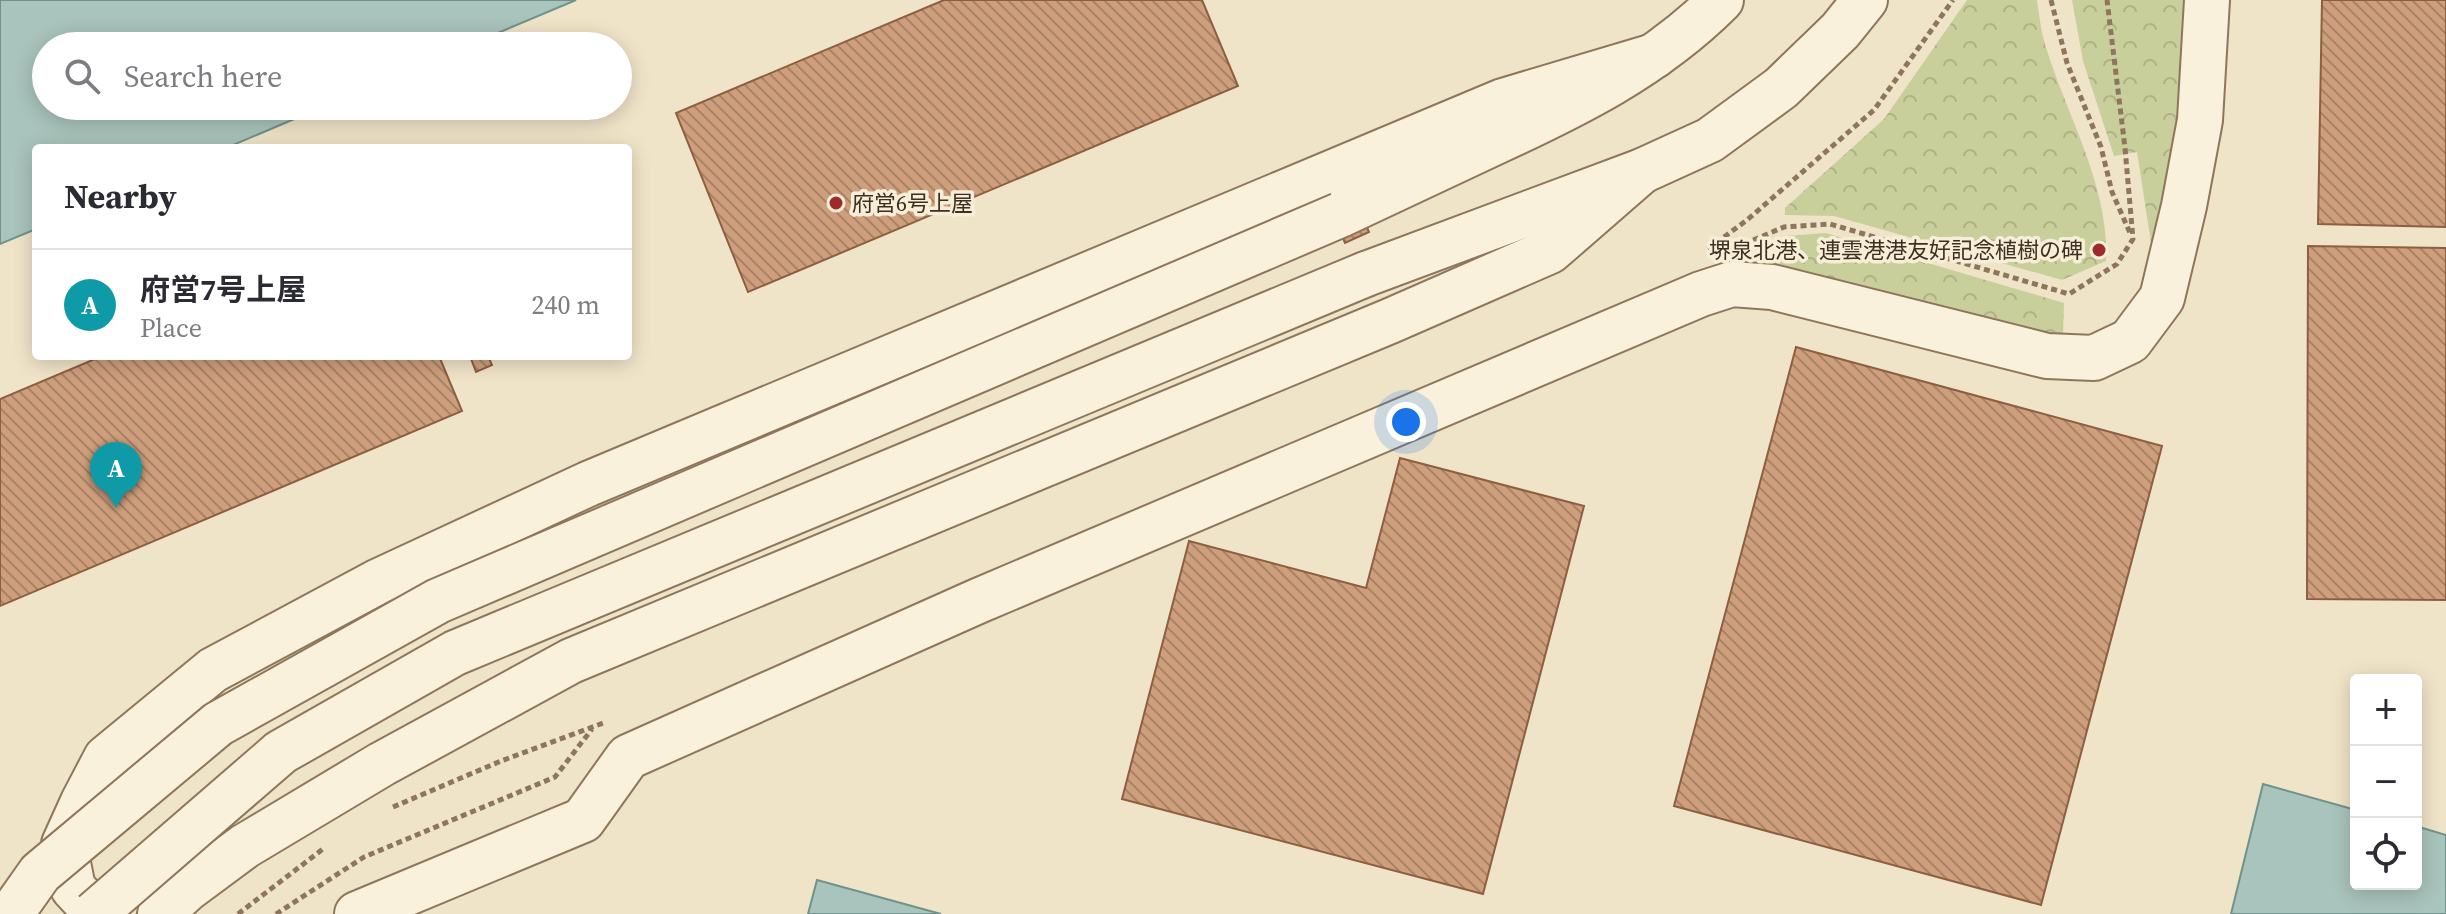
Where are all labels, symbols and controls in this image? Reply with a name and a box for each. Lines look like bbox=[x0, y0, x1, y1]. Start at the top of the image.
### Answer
search box bbox=[32, 32, 632, 120]
icon: search bbox=[60, 54, 104, 98]
text: Search here bbox=[124, 56, 282, 97]
text: Nearby bbox=[64, 173, 177, 219]
place label: 府営6号上屋 bbox=[852, 188, 973, 218]
marker: 府営6号上屋 bbox=[827, 194, 845, 212]
place label: 堺泉北港、連雲港港友好記念植樹の碑 bbox=[1709, 235, 2083, 265]
marker: 堺泉北港、連雲港港友好記念植樹の碑 bbox=[2090, 241, 2108, 259]
text: 府営7号上屋 bbox=[140, 269, 306, 310]
text: A bbox=[81, 287, 99, 323]
text: 240 m bbox=[532, 287, 600, 323]
text: Place bbox=[140, 310, 202, 346]
your location bbox=[1386, 402, 1426, 442]
pin: A bbox=[90, 442, 142, 508]
map controls bbox=[2350, 674, 2422, 890]
button: + bbox=[2350, 674, 2422, 746]
button: − bbox=[2350, 746, 2422, 818]
button: locate bbox=[2350, 818, 2422, 890]

